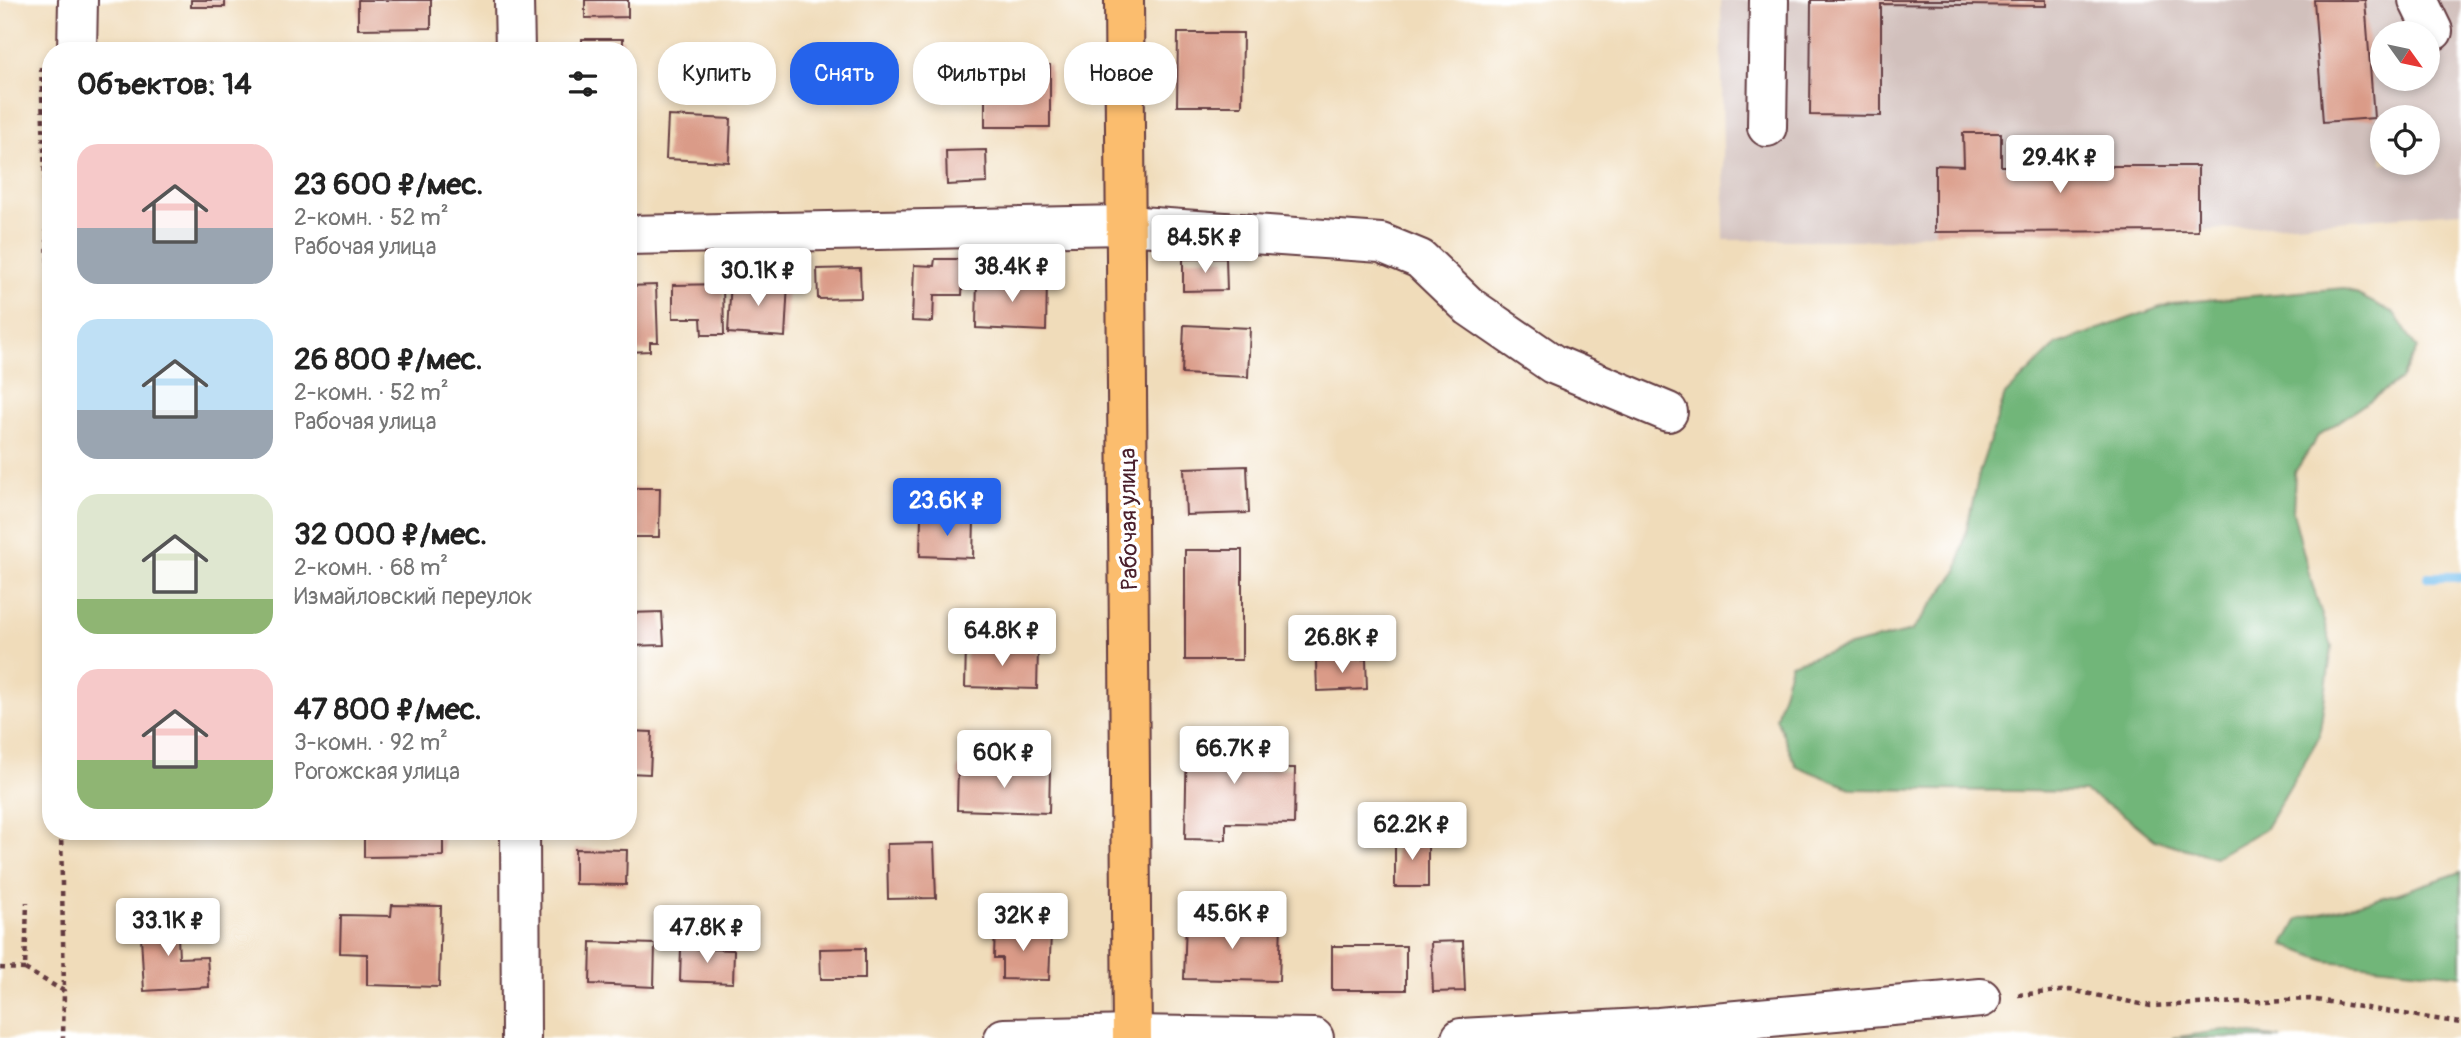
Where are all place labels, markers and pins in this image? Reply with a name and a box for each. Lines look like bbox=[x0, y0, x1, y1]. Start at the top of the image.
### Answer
pin: 29.4K ₽ bbox=[1995, 136, 2125, 195]
pin: 84.5K ₽ bbox=[1140, 216, 1270, 275]
pin: 38.4K ₽ bbox=[947, 244, 1077, 304]
pin: 30.1K ₽ bbox=[693, 248, 823, 308]
pin: 23.6K ₽ bbox=[882, 478, 1012, 538]
pin: 64.8K ₽ bbox=[937, 608, 1067, 668]
pin: 26.8K ₽ bbox=[1277, 616, 1407, 675]
pin: 66.7K ₽ bbox=[1169, 726, 1299, 786]
pin: 60K ₽ bbox=[955, 730, 1053, 790]
pin: 62.2K ₽ bbox=[1347, 802, 1477, 862]
pin: 45.6K ₽ bbox=[1167, 892, 1297, 951]
pin: 32K ₽ bbox=[974, 894, 1072, 953]
pin: 33.1K ₽ bbox=[103, 898, 233, 958]
pin: 47.8K ₽ bbox=[642, 906, 772, 965]

